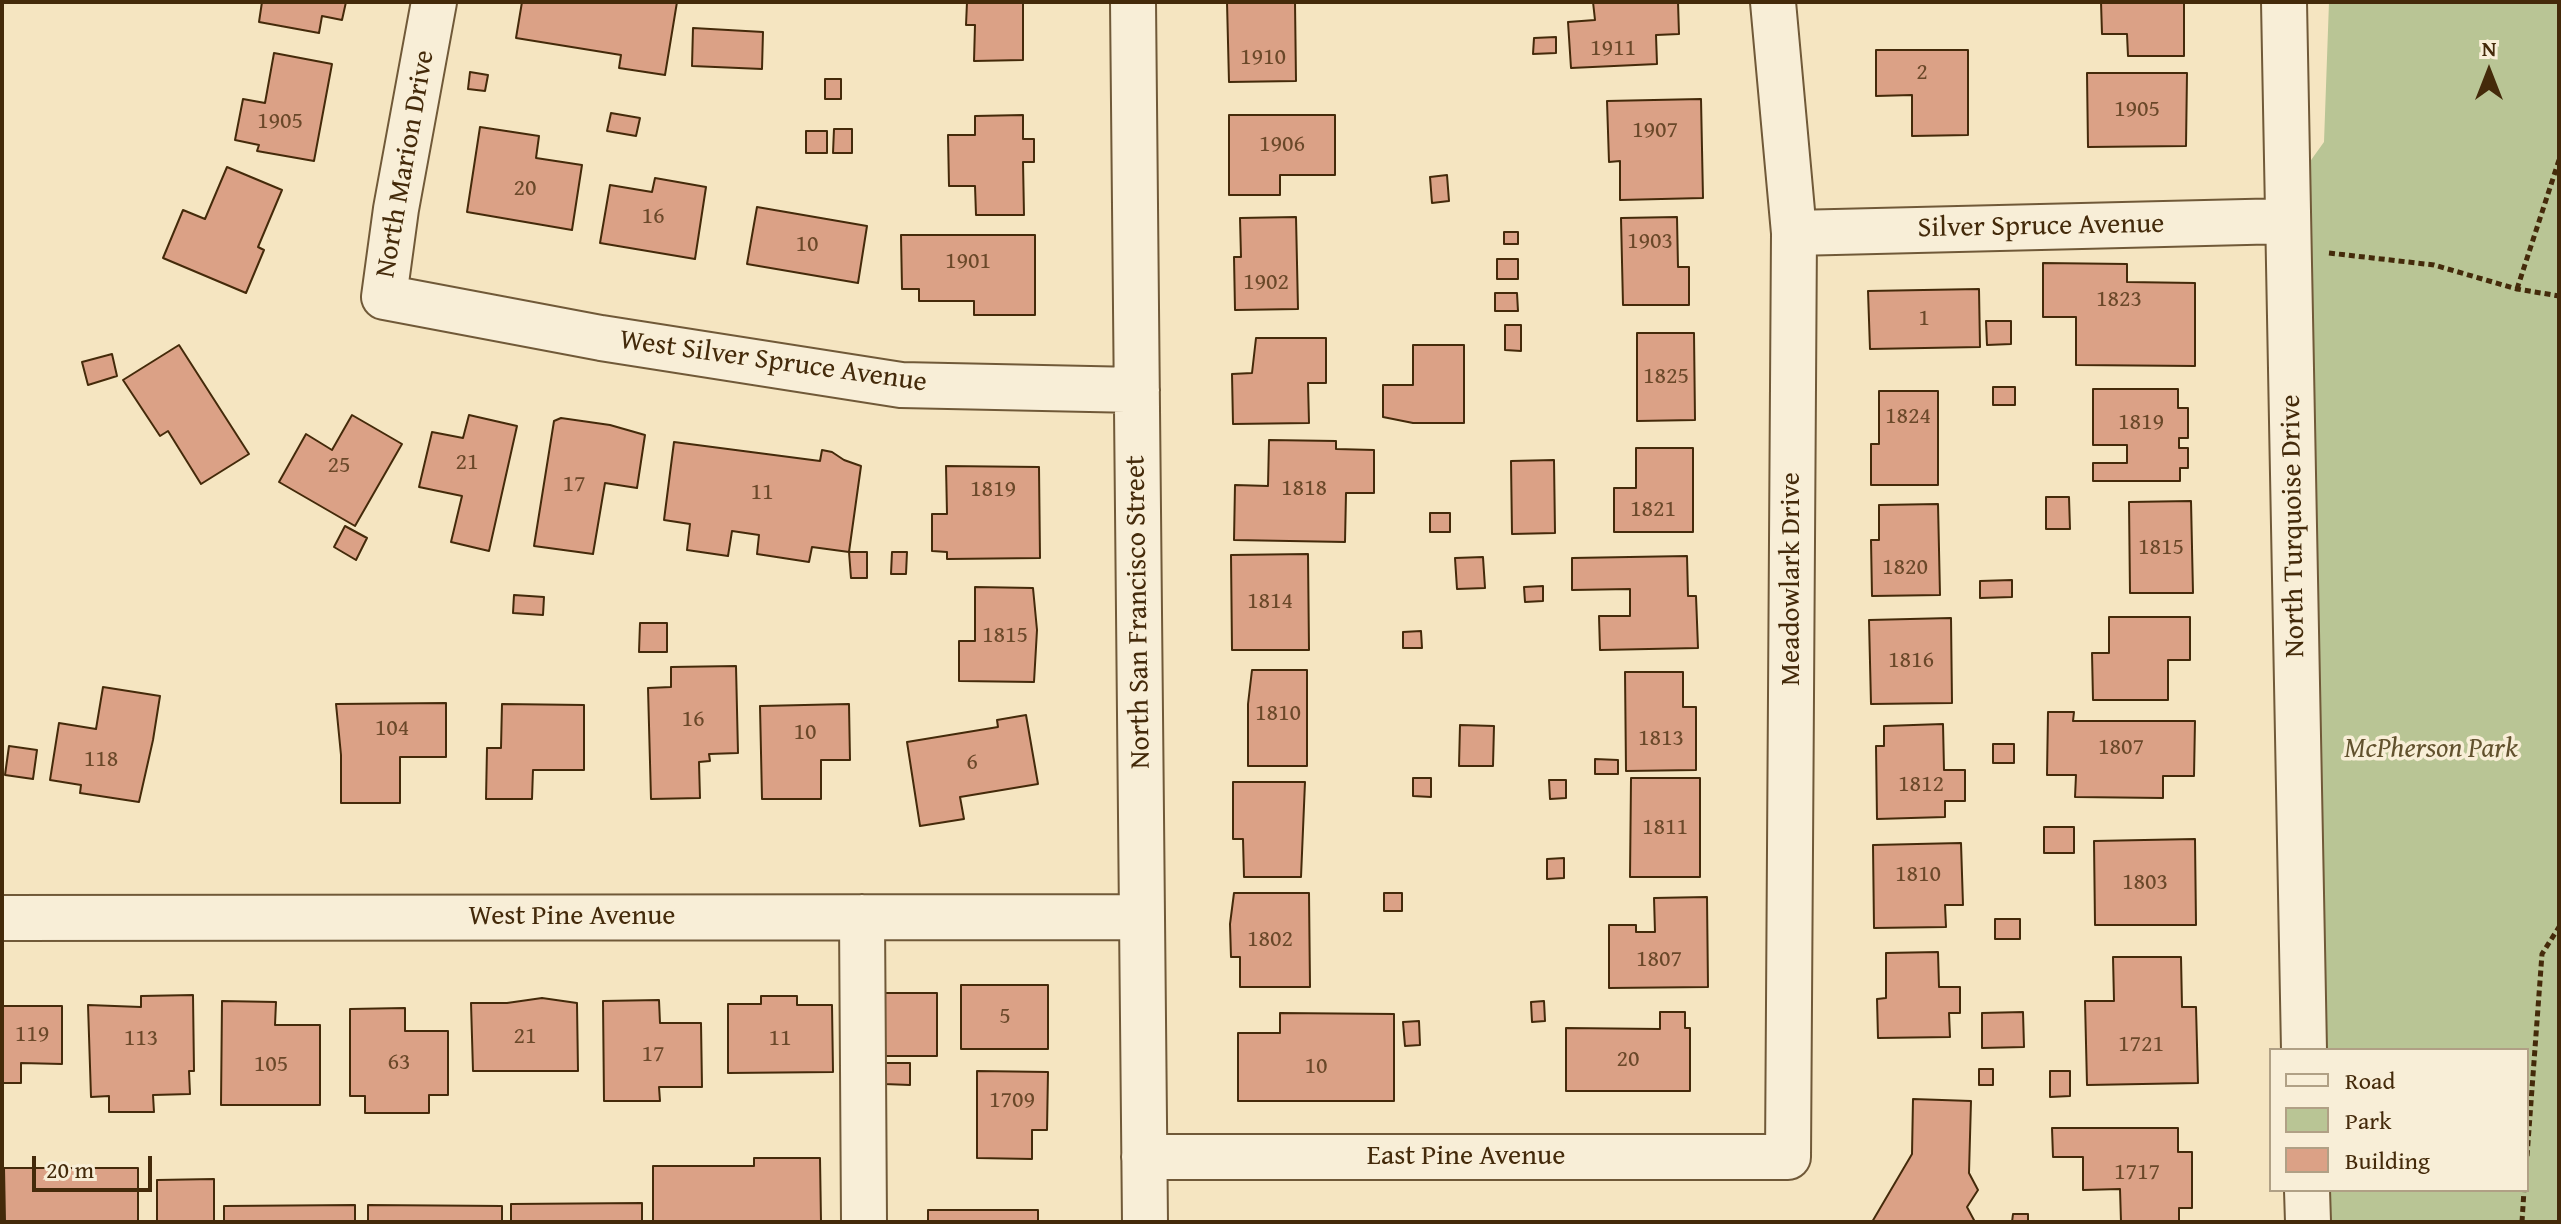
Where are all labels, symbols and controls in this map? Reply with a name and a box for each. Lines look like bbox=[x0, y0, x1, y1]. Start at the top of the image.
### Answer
north arrow bbox=[2449, 32, 2529, 112]
text: N bbox=[2482, 32, 2496, 64]
house number: 1911 bbox=[1590, 35, 1636, 63]
house number: 1910 bbox=[1240, 44, 1286, 72]
street label: North Marion Drive bbox=[369, 48, 443, 280]
house number: 2 bbox=[1916, 59, 1928, 87]
house number: 1905 bbox=[2114, 96, 2160, 124]
house number: 1905 bbox=[257, 108, 303, 136]
house number: 1907 bbox=[1632, 117, 1678, 145]
house number: 1906 bbox=[1259, 131, 1305, 159]
house number: 20 bbox=[513, 175, 537, 203]
house number: 16 bbox=[641, 203, 665, 231]
street label: Silver Spruce Avenue bbox=[1917, 208, 2165, 246]
house number: 1903 bbox=[1627, 228, 1673, 256]
house number: 10 bbox=[795, 231, 819, 259]
house number: 1901 bbox=[945, 248, 991, 276]
house number: 1902 bbox=[1243, 269, 1289, 297]
house number: 1823 bbox=[2096, 286, 2142, 314]
house number: 1 bbox=[1918, 305, 1930, 333]
street label: West Silver Spruce Avenue bbox=[617, 324, 929, 400]
house number: 1825 bbox=[1643, 363, 1689, 391]
street label: North Turquoise Drive bbox=[2275, 394, 2313, 658]
house number: 1824 bbox=[1885, 403, 1931, 431]
house number: 1819 bbox=[2118, 409, 2164, 437]
house number: 21 bbox=[455, 449, 479, 477]
house number: 25 bbox=[327, 452, 351, 480]
street label: North San Francisco Street bbox=[1119, 455, 1159, 769]
house number: 17 bbox=[562, 471, 586, 499]
street label: Meadowlark Drive bbox=[1775, 472, 1809, 686]
house number: 1818 bbox=[1281, 475, 1327, 503]
house number: 1819 bbox=[970, 476, 1016, 504]
house number: 11 bbox=[750, 479, 774, 507]
house number: 1821 bbox=[1630, 496, 1676, 524]
house number: 1815 bbox=[2138, 534, 2184, 562]
house number: 1820 bbox=[1882, 554, 1928, 582]
house number: 1814 bbox=[1247, 588, 1293, 616]
house number: 1815 bbox=[982, 622, 1028, 650]
house number: 1816 bbox=[1888, 647, 1934, 675]
house number: 1810 bbox=[1255, 700, 1301, 728]
house number: 16 bbox=[681, 706, 705, 734]
house number: 104 bbox=[375, 715, 409, 743]
house number: 10 bbox=[793, 719, 817, 747]
house number: 1813 bbox=[1638, 725, 1684, 753]
park label: McPherson Park bbox=[2344, 733, 2518, 767]
house number: 1807 bbox=[2098, 734, 2144, 762]
house number: 118 bbox=[84, 746, 118, 774]
house number: 6 bbox=[966, 749, 978, 777]
house number: 1812 bbox=[1898, 771, 1944, 799]
house number: 1811 bbox=[1642, 814, 1688, 842]
house number: 1810 bbox=[1895, 861, 1941, 889]
house number: 1803 bbox=[2122, 869, 2168, 897]
street label: West Pine Avenue bbox=[469, 900, 675, 934]
house number: 1802 bbox=[1247, 926, 1293, 954]
house number: 1807 bbox=[1636, 946, 1682, 974]
house number: 5 bbox=[999, 1003, 1011, 1031]
house number: 119 bbox=[15, 1021, 49, 1049]
house number: 21 bbox=[513, 1023, 537, 1051]
house number: 113 bbox=[124, 1025, 158, 1053]
house number: 11 bbox=[768, 1025, 792, 1053]
house number: 1721 bbox=[2118, 1031, 2164, 1059]
house number: 17 bbox=[641, 1041, 665, 1069]
house number: 20 bbox=[1616, 1046, 1640, 1074]
legend bbox=[2269, 1048, 2529, 1192]
house number: 63 bbox=[387, 1049, 411, 1077]
house number: 105 bbox=[254, 1051, 288, 1079]
house number: 10 bbox=[1304, 1053, 1328, 1081]
text: Road bbox=[2345, 1063, 2395, 1098]
house number: 1709 bbox=[989, 1087, 1035, 1115]
text: Park bbox=[2345, 1103, 2391, 1138]
scale bar bbox=[36, 1140, 156, 1190]
street label: East Pine Avenue bbox=[1367, 1140, 1565, 1174]
text: Building bbox=[2345, 1143, 2430, 1178]
text: 20 m bbox=[46, 1152, 94, 1187]
house number: 1717 bbox=[2114, 1159, 2160, 1187]

